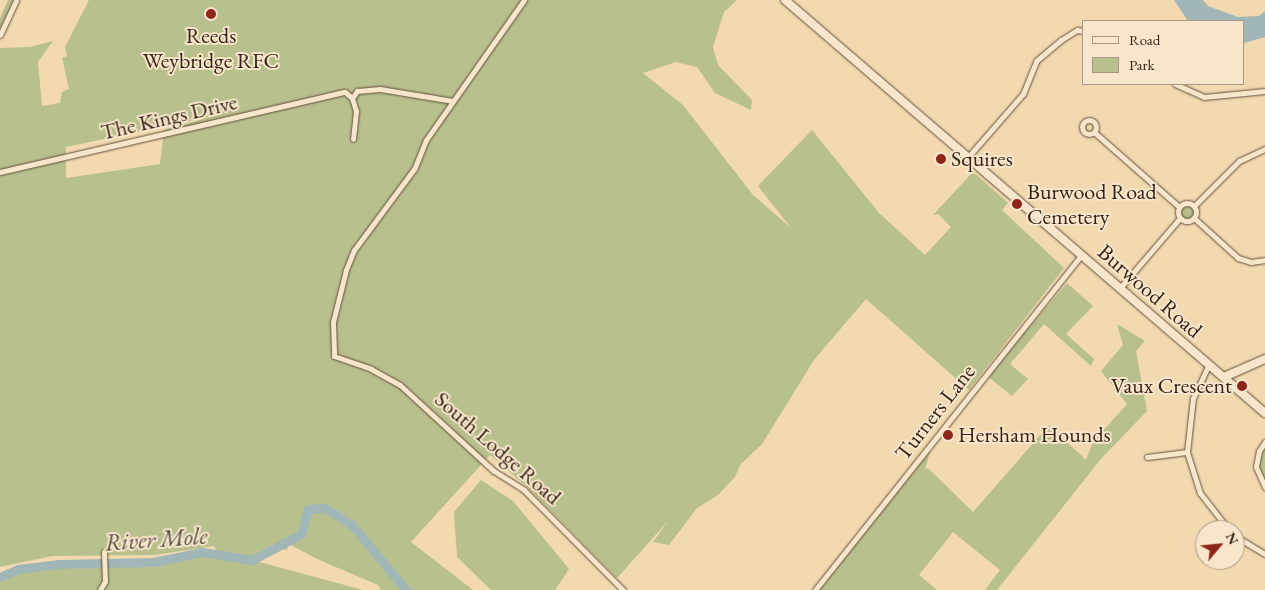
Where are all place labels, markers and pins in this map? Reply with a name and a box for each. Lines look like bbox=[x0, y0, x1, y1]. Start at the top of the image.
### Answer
marker: Reeds Weybridge RFC bbox=[205, 8, 217, 20]
place label: Reeds Weybridge RFC bbox=[143, 22, 279, 74]
place label: Squires bbox=[951, 146, 1013, 172]
marker: Squires bbox=[935, 153, 947, 165]
place label: Burwood Road Cemetery bbox=[1027, 178, 1157, 230]
marker: Burwood Road Cemetery bbox=[1011, 198, 1023, 210]
place label: Vaux Crescent bbox=[1111, 373, 1232, 399]
marker: Vaux Crescent bbox=[1236, 380, 1248, 392]
place label: Hersham Hounds bbox=[958, 422, 1111, 448]
marker: Hersham Hounds bbox=[942, 429, 954, 441]

